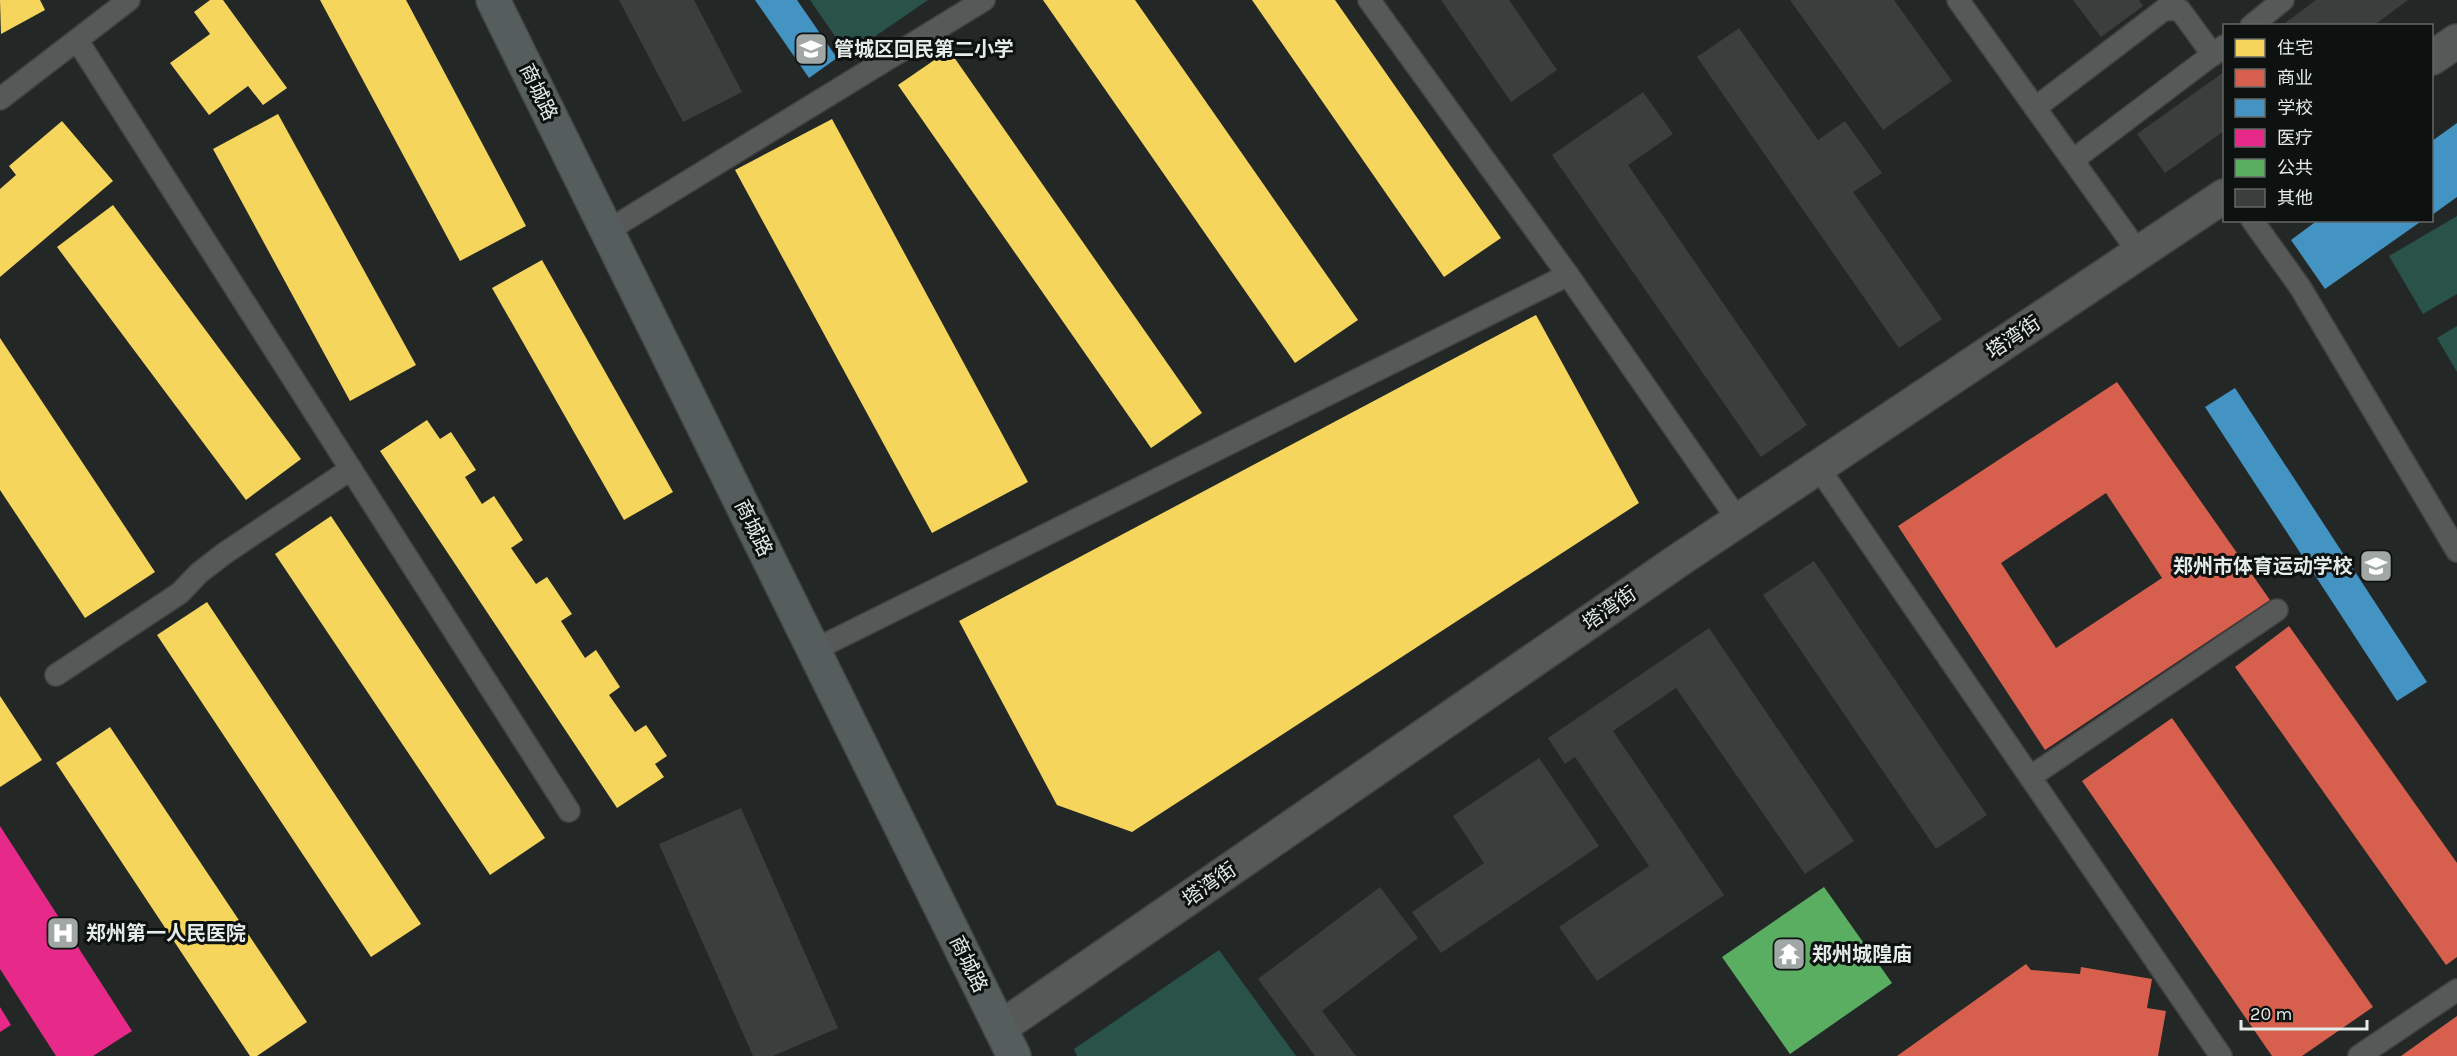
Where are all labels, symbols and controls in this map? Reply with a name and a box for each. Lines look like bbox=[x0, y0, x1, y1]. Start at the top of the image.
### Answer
legend bbox=[2223, 24, 2433, 222]
school or university icon: 管城区回民第二小学 bbox=[793, 31, 829, 67]
text: 住宅 bbox=[2277, 37, 2313, 59]
place label: 管城区回民第二小学 bbox=[834, 38, 1014, 61]
street label: 商城路 bbox=[515, 60, 562, 124]
text: 商业 bbox=[2277, 67, 2313, 89]
text: 学校 bbox=[2277, 97, 2313, 119]
text: 医疗 bbox=[2277, 127, 2313, 149]
text: 公共 bbox=[2277, 157, 2313, 179]
text: 其他 bbox=[2277, 187, 2313, 209]
street label: 塔湾街 bbox=[1982, 311, 2045, 364]
street label: 商城路 bbox=[730, 496, 777, 560]
school or university icon: 郑州市体育运动学校 bbox=[2358, 548, 2394, 584]
place label: 郑州市体育运动学校 bbox=[2173, 555, 2353, 578]
street label: 塔湾街 bbox=[1578, 582, 1640, 635]
street label: 塔湾街 bbox=[1178, 858, 1240, 911]
hospital icon: 郑州第一人民医院 bbox=[45, 915, 81, 951]
place label: 郑州第一人民医院 bbox=[86, 922, 246, 945]
street label: 商城路 bbox=[945, 932, 992, 996]
temple icon: 郑州城隍庙 bbox=[1771, 936, 1807, 972]
place label: 郑州城隍庙 bbox=[1812, 943, 1912, 966]
scale bar bbox=[2241, 993, 2367, 1031]
text: 20 m bbox=[2250, 1003, 2292, 1025]

